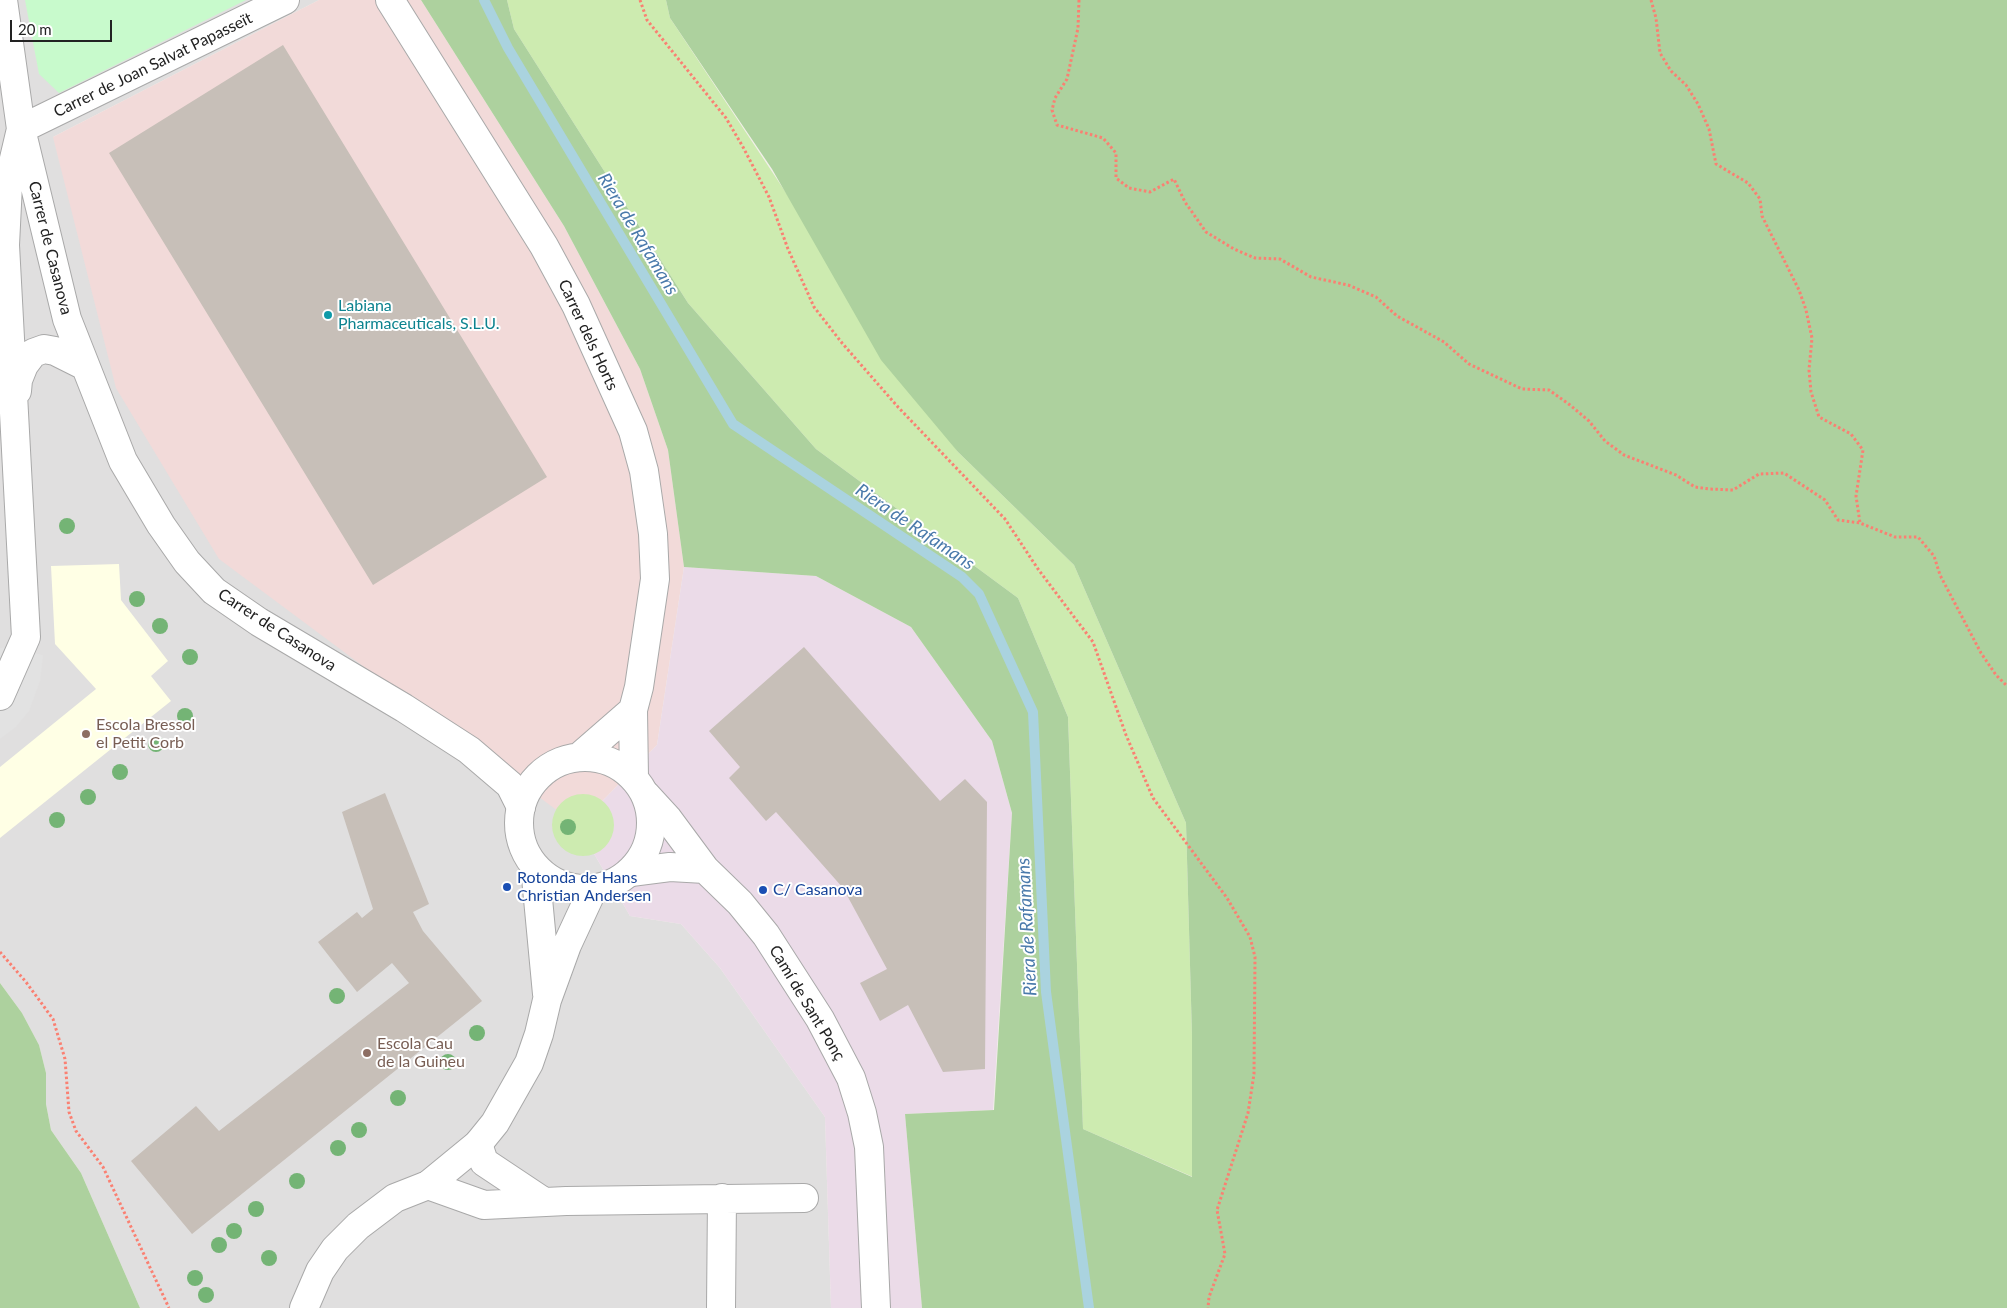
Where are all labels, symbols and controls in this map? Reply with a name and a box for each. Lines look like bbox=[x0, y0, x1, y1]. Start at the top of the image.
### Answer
street label: Carrer de Joan Salvat Papasseït bbox=[51, 8, 255, 122]
scale bar bbox=[12, 10, 115, 42]
text: 20 m bbox=[18, 20, 52, 38]
water label: Riera de Rafamans bbox=[593, 169, 683, 299]
street label: Carrer de Casanova bbox=[24, 179, 76, 317]
street label: Carrer dels Horts bbox=[554, 277, 622, 393]
place label: Labiana Pharmaceuticals, S.L.U. bbox=[338, 296, 499, 334]
marker: Labiana Pharmaceuticals, S.L.U. bbox=[322, 309, 334, 321]
water label: Riera de Rafamans bbox=[852, 479, 978, 575]
street label: Carrer de Casanova bbox=[214, 585, 340, 675]
place label: Escola Bressol el Petit Corb bbox=[96, 715, 195, 753]
marker: Escola Bressol el Petit Corb bbox=[80, 728, 92, 740]
water label: Riera de Rafamans bbox=[1013, 857, 1041, 997]
place label: Rotonda de Hans Christian Andersen bbox=[517, 868, 651, 906]
place label: C/ Casanova bbox=[773, 880, 862, 900]
marker: Rotonda de Hans Christian Andersen bbox=[501, 881, 513, 893]
marker: C/ Casanova bbox=[757, 884, 769, 896]
street label: Camí de Sant Ponç bbox=[765, 942, 849, 1064]
place label: Escola Cau de la Guineu bbox=[377, 1034, 465, 1072]
marker: Escola Cau de la Guineu bbox=[361, 1047, 373, 1059]

